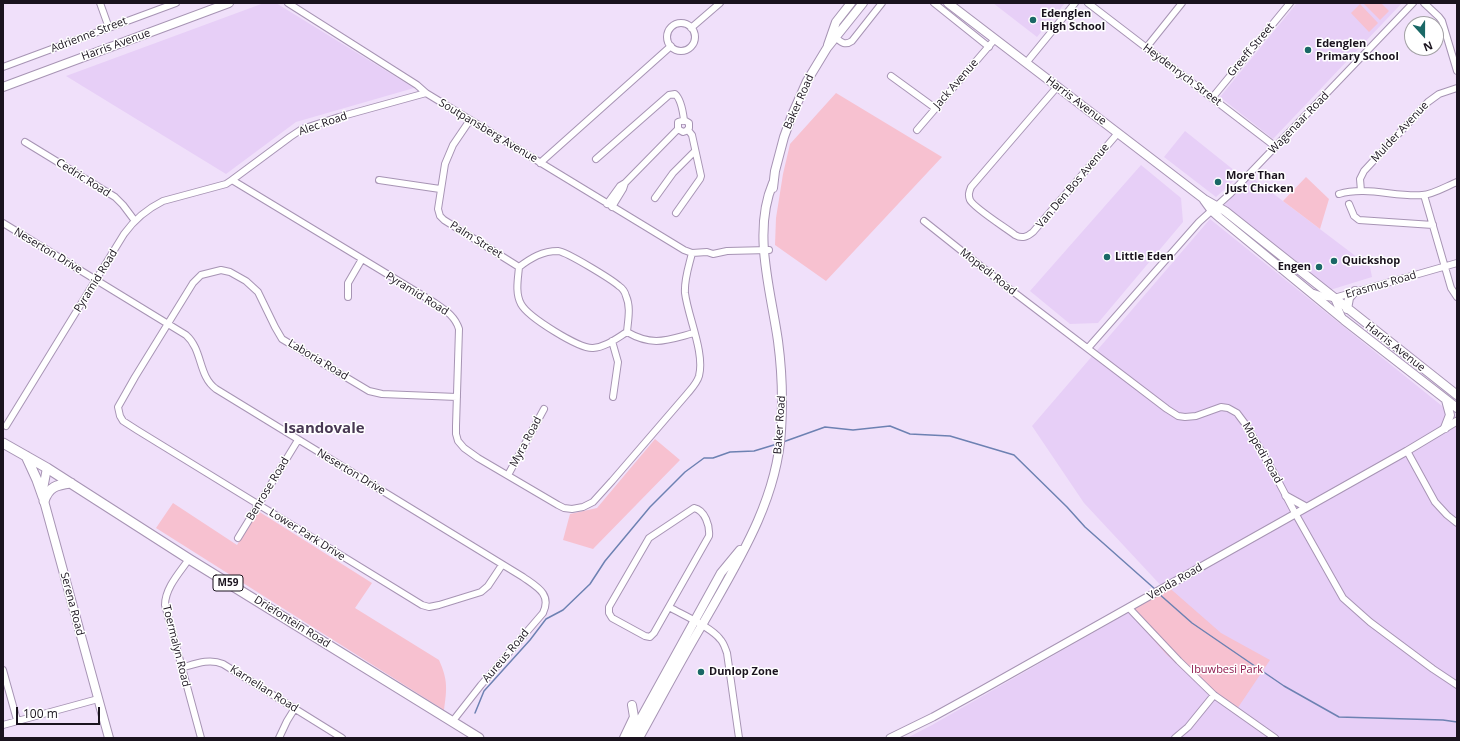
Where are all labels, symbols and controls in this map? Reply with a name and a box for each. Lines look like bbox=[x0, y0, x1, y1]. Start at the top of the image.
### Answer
place label: Edenglen High School bbox=[1041, 7, 1105, 33]
street label: Adrienne Street bbox=[49, 14, 129, 56]
marker: Edenglen High School bbox=[1028, 15, 1038, 25]
north arrow bbox=[1404, 16, 1444, 56]
street label: Greeff Street bbox=[1225, 21, 1277, 79]
street label: Harris Avenue bbox=[80, 26, 152, 64]
place label: Edenglen Primary School bbox=[1316, 37, 1399, 63]
text: N bbox=[1421, 38, 1435, 55]
street label: Heydenrych Street bbox=[1140, 41, 1224, 109]
marker: Edenglen Primary School bbox=[1303, 45, 1313, 55]
street label: Jack Avenue bbox=[931, 57, 981, 111]
street label: Baker Road bbox=[781, 72, 817, 132]
street label: Harris Avenue bbox=[1043, 74, 1109, 128]
street label: Wagenaar Road bbox=[1266, 89, 1332, 157]
street label: Soutpansberg Avenue bbox=[436, 96, 540, 166]
street label: Mulder Avenue bbox=[1369, 99, 1431, 165]
street label: Alec Road bbox=[297, 110, 349, 138]
street label: Van Den Bos Avenue bbox=[1034, 141, 1112, 231]
street label: Cedric Road bbox=[53, 156, 113, 200]
place label: More Than Just Chicken bbox=[1226, 169, 1294, 195]
marker: More Than Just Chicken bbox=[1213, 177, 1223, 187]
street label: Palm Street bbox=[447, 219, 505, 261]
street label: Neserton Drive bbox=[11, 225, 85, 277]
street label: Mopedi Road bbox=[957, 246, 1019, 298]
street label: Pyramid Road bbox=[71, 247, 121, 315]
place label: Little Eden bbox=[1115, 250, 1174, 264]
marker: Little Eden bbox=[1102, 252, 1112, 262]
place label: Quickshop bbox=[1342, 254, 1400, 268]
marker: Quickshop bbox=[1329, 256, 1339, 266]
place label: Engen bbox=[1278, 260, 1311, 274]
marker: Engen bbox=[1314, 262, 1324, 272]
street label: Pyramid Road bbox=[383, 269, 451, 319]
street label: Erasmus Road bbox=[1344, 269, 1418, 301]
street label: Harris Avenue bbox=[1362, 320, 1428, 374]
street label: Laboria Road bbox=[286, 337, 350, 383]
street label: Baker Road bbox=[771, 395, 789, 455]
street label: Myra Road bbox=[507, 415, 545, 469]
district label: Isandovale bbox=[283, 420, 365, 438]
street label: Mopedi Road bbox=[1239, 420, 1285, 486]
street label: Neserton Drive bbox=[314, 446, 388, 498]
street label: Benrose Road bbox=[244, 455, 292, 523]
street label: Lower Park Drive bbox=[267, 506, 347, 564]
street label: Venda Road bbox=[1145, 561, 1205, 603]
street label: Serena Road bbox=[57, 571, 87, 637]
road number: M59 bbox=[213, 575, 243, 591]
street label: Driefontein Road bbox=[252, 593, 332, 651]
street label: Toermalyn Road bbox=[159, 604, 193, 688]
street label: Aureus Road bbox=[480, 627, 532, 685]
street label: Karnelian Road bbox=[228, 663, 300, 715]
park label: Ibuwbesi Park bbox=[1191, 663, 1263, 677]
place label: Dunlop Zone bbox=[709, 665, 778, 679]
marker: Dunlop Zone bbox=[696, 667, 706, 677]
scale bar bbox=[18, 699, 102, 725]
text: 100 m bbox=[23, 705, 58, 722]

